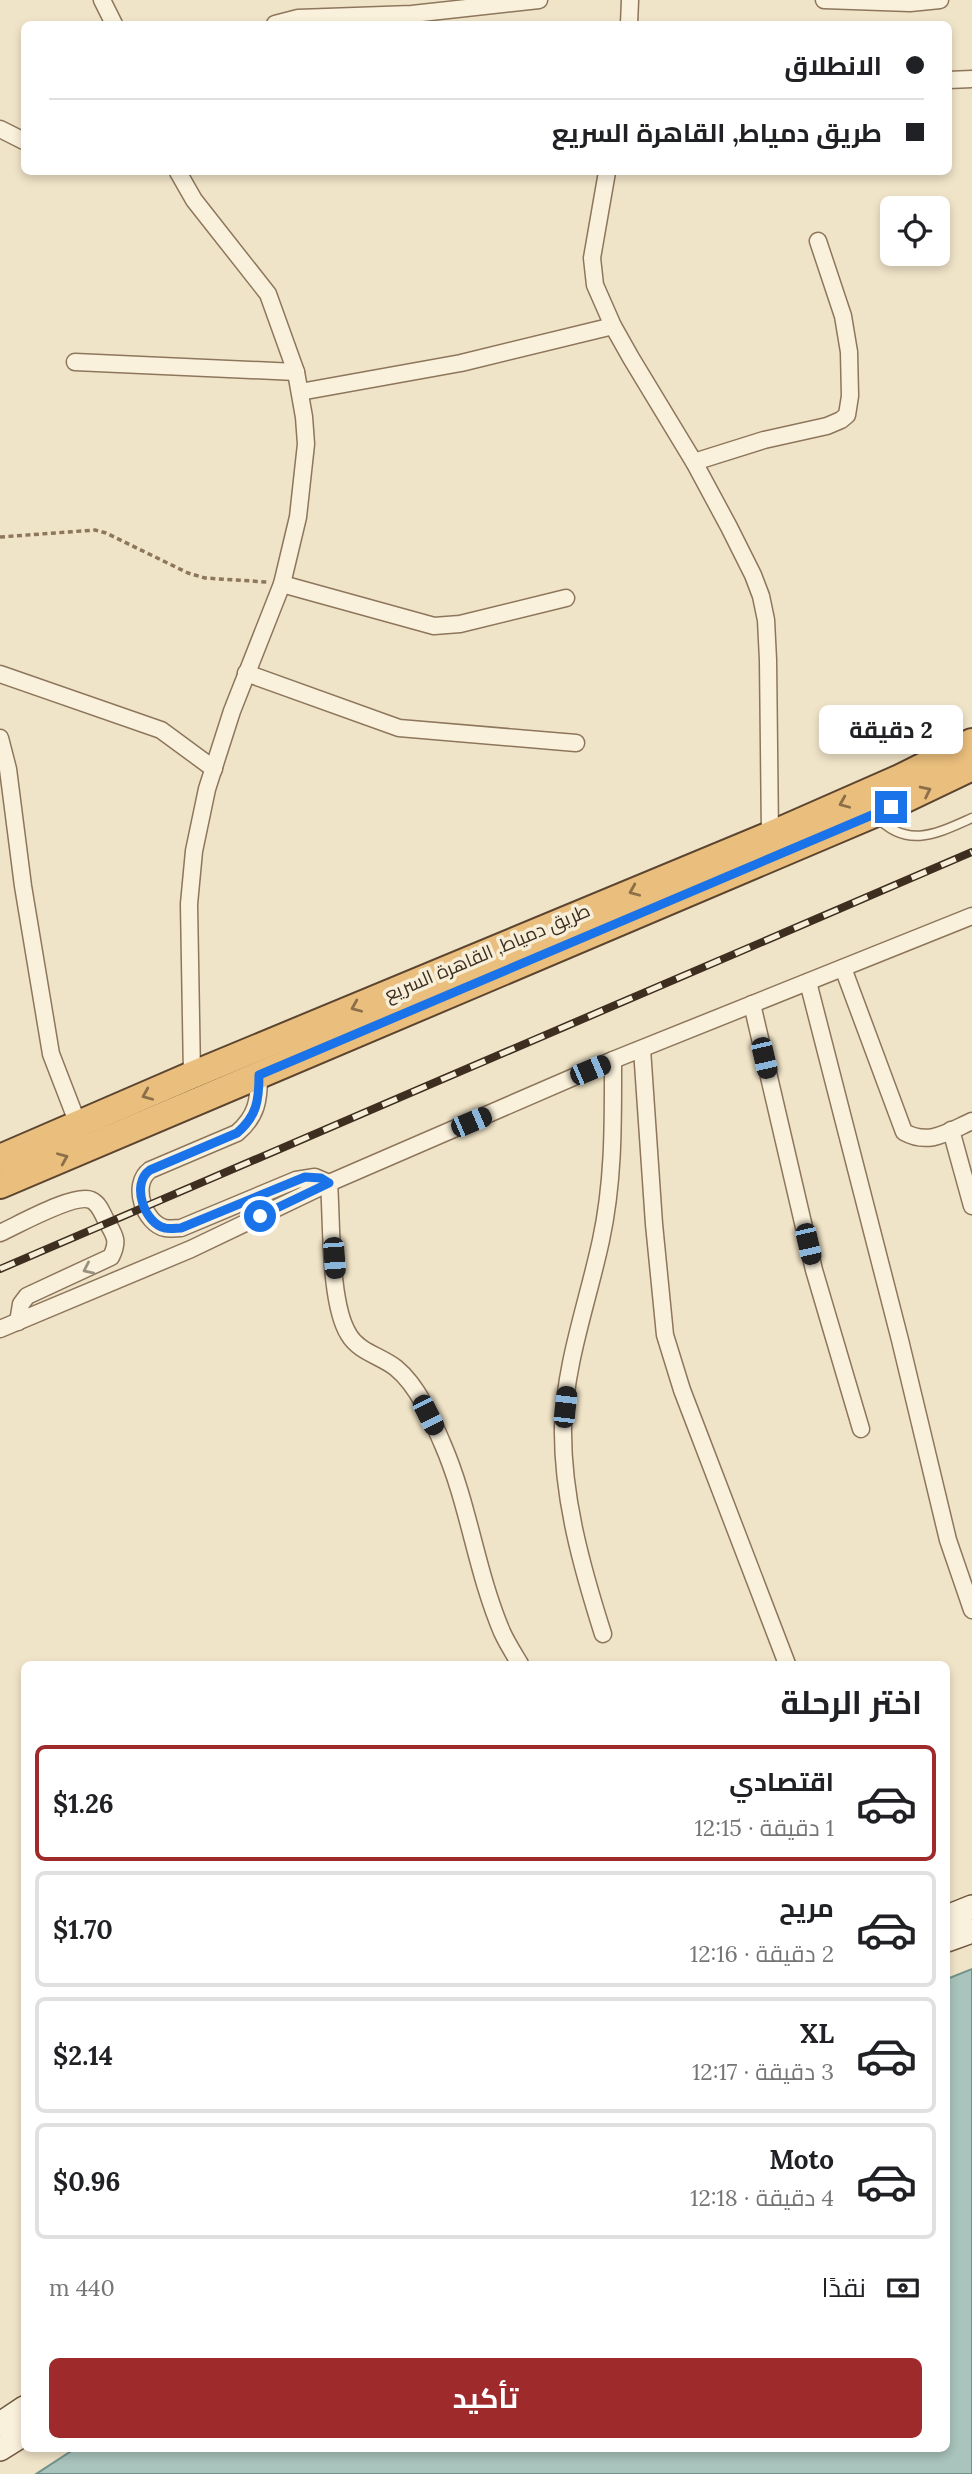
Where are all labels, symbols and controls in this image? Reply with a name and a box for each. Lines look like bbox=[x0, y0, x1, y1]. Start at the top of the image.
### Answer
text: الانطلاق bbox=[784, 49, 882, 82]
text: طريق دمياط, القاهرة السريع bbox=[552, 116, 882, 149]
map controls bbox=[880, 196, 950, 266]
button: locate bbox=[880, 196, 950, 266]
callout: 2 دقيقة bbox=[819, 706, 963, 754]
text: 2 دقيقة bbox=[849, 715, 933, 744]
one-way arrow bbox=[919, 785, 931, 799]
route end bbox=[875, 791, 907, 823]
one-way arrow bbox=[839, 795, 851, 809]
one-way arrow bbox=[629, 883, 641, 897]
street label: طريق دمياط, القاهرة السريع bbox=[381, 898, 594, 1008]
one-way arrow bbox=[351, 998, 363, 1012]
car bbox=[750, 1035, 779, 1081]
car bbox=[567, 1052, 614, 1088]
one-way arrow bbox=[141, 1086, 153, 1100]
car bbox=[448, 1104, 495, 1140]
one-way arrow bbox=[56, 1153, 68, 1167]
route start bbox=[244, 1200, 276, 1232]
car bbox=[794, 1221, 823, 1267]
car bbox=[323, 1236, 346, 1280]
one-way arrow bbox=[83, 1261, 95, 1275]
car bbox=[553, 1385, 578, 1429]
car bbox=[410, 1392, 447, 1438]
text: اختر الرحلة bbox=[781, 1682, 922, 1723]
text: اقتصادي bbox=[729, 1765, 834, 1798]
icon: car bbox=[855, 1772, 918, 1835]
text: $1.26 bbox=[53, 1787, 114, 1820]
text: 1 دقيقة · 12:15 bbox=[695, 1813, 834, 1842]
text: مريح bbox=[779, 1891, 834, 1924]
icon: car bbox=[855, 1898, 918, 1961]
text: $1.70 bbox=[53, 1913, 113, 1946]
text: 2 دقيقة · 12:16 bbox=[690, 1939, 834, 1968]
text: XL bbox=[800, 2017, 834, 2050]
icon: car bbox=[855, 2024, 918, 2087]
text: $2.14 bbox=[53, 2039, 113, 2072]
text: 3 دقيقة · 12:17 bbox=[692, 2057, 834, 2086]
text: Moto bbox=[769, 2143, 834, 2176]
icon: car bbox=[855, 2150, 918, 2213]
text: $0.96 bbox=[53, 2165, 120, 2198]
text: 4 دقيقة · 12:18 bbox=[690, 2183, 834, 2212]
icon: cash bbox=[884, 2269, 922, 2307]
text: نقدًا bbox=[822, 2271, 866, 2304]
text: 440 m bbox=[49, 2273, 115, 2302]
button: تأكيد bbox=[49, 2358, 922, 2438]

